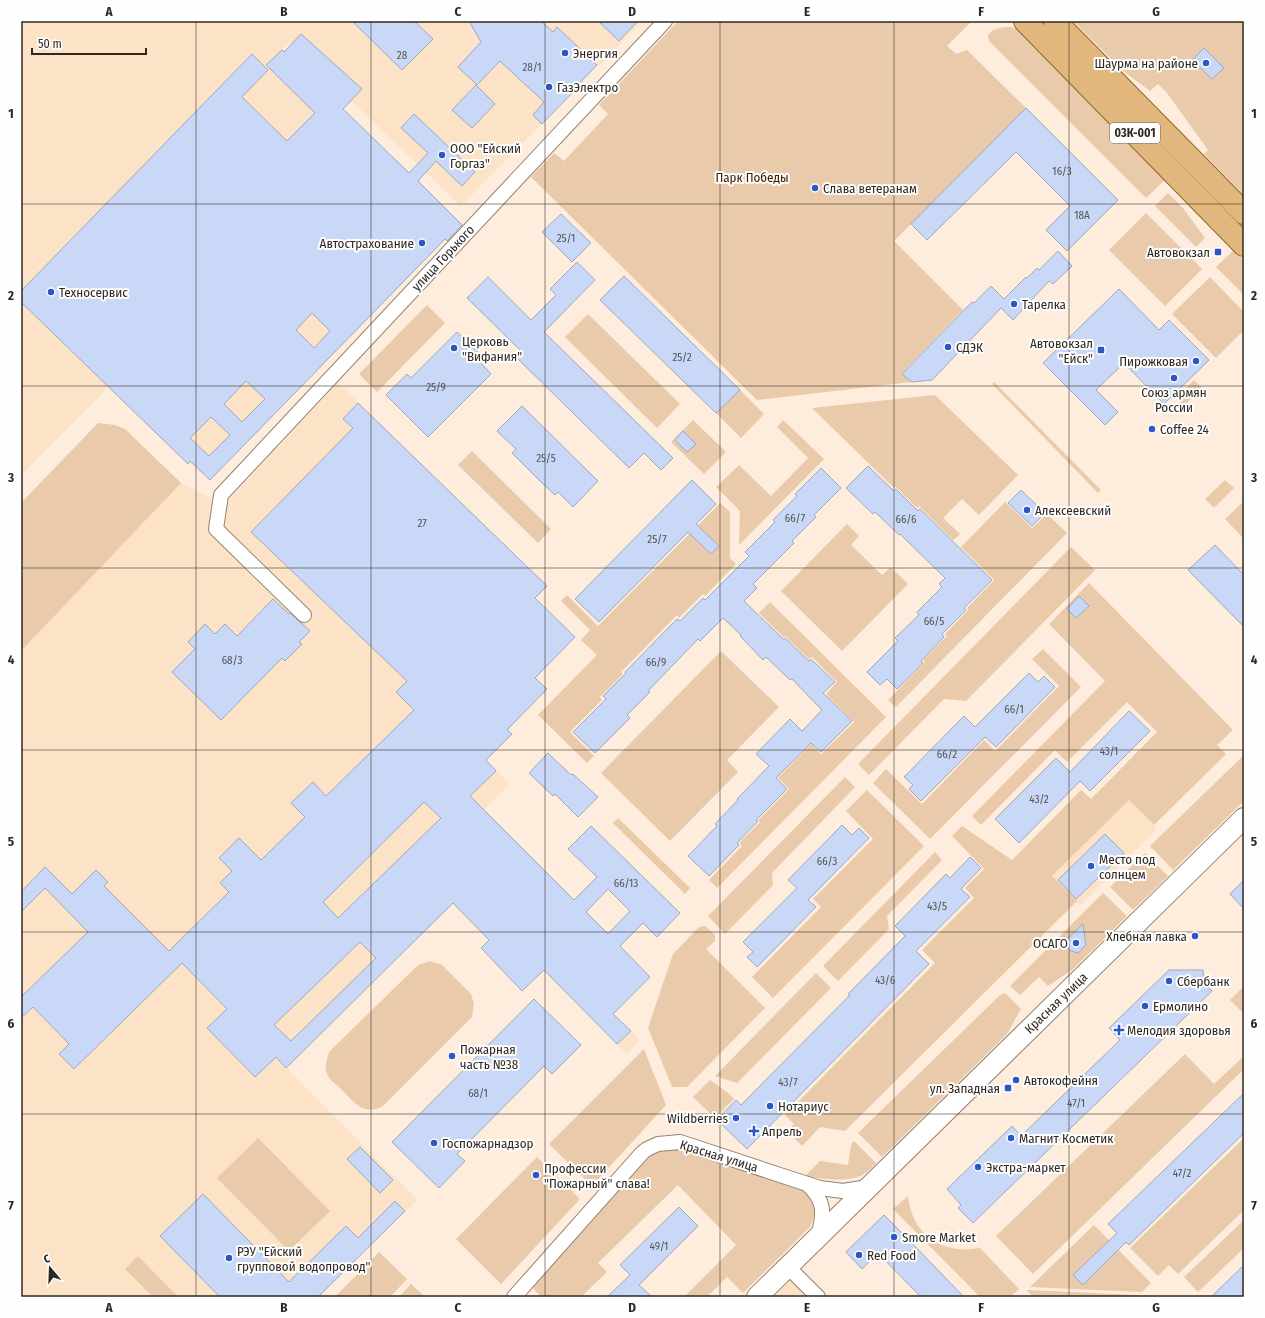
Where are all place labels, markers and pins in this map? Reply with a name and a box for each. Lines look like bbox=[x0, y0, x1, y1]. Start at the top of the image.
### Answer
place label: Энергия bbox=[573, 46, 618, 61]
marker: Энергия bbox=[560, 48, 570, 58]
place label: Шаурма на районе bbox=[1094, 56, 1198, 71]
marker: Шаурма на районе bbox=[1201, 58, 1211, 68]
place label: ГазЭлектро bbox=[557, 80, 618, 95]
marker: ГазЭлектро bbox=[544, 82, 554, 92]
place label: ООО "Ейский Горгаз" bbox=[450, 141, 521, 171]
marker: ООО "Ейский Горгаз" bbox=[437, 150, 447, 160]
place label: Слава ветеранам bbox=[823, 181, 917, 196]
marker: Слава ветеранам bbox=[810, 183, 820, 193]
place label: Автострахование bbox=[320, 236, 414, 251]
marker: Автострахование bbox=[417, 238, 427, 248]
place label: Автовокзал bbox=[1147, 245, 1210, 260]
marker: Автовокзал bbox=[1213, 247, 1223, 257]
place label: Техносервис bbox=[59, 285, 128, 300]
marker: Техносервис bbox=[46, 287, 56, 297]
place label: Тарелка bbox=[1022, 297, 1066, 312]
marker: Тарелка bbox=[1009, 299, 1019, 309]
place label: Церковь "Вифания" bbox=[462, 334, 522, 364]
place label: Автовокзал "Ейск" bbox=[1030, 336, 1093, 366]
place label: СДЭК bbox=[956, 340, 983, 355]
marker: СДЭК bbox=[943, 342, 953, 352]
marker: Церковь "Вифания" bbox=[449, 343, 459, 353]
marker: Автовокзал "Ейск" bbox=[1096, 345, 1106, 355]
place label: Пирожковая bbox=[1119, 354, 1188, 369]
marker: Пирожковая bbox=[1191, 356, 1201, 366]
marker: Союз армян России bbox=[1169, 373, 1179, 383]
place label: Союз армян России bbox=[1141, 385, 1207, 415]
place label: Coffee 24 bbox=[1160, 422, 1209, 437]
marker: Coffee 24 bbox=[1147, 424, 1157, 434]
place label: Алексеевский bbox=[1035, 503, 1111, 518]
marker: Алексеевский bbox=[1022, 505, 1032, 515]
place label: Место под солнцем bbox=[1099, 852, 1156, 882]
marker: Место под солнцем bbox=[1086, 861, 1096, 871]
place label: Хлебная лавка bbox=[1106, 929, 1187, 944]
marker: Хлебная лавка bbox=[1190, 931, 1200, 941]
place label: ОСАГО bbox=[1033, 936, 1068, 951]
marker: ОСАГО bbox=[1071, 938, 1081, 948]
place label: Сбербанк bbox=[1177, 974, 1230, 989]
marker: Сбербанк bbox=[1164, 976, 1174, 986]
place label: Ермолино bbox=[1153, 999, 1208, 1014]
marker: Ермолино bbox=[1140, 1001, 1150, 1011]
place label: Мелодия здоровья bbox=[1127, 1023, 1231, 1038]
marker: Мелодия здоровья bbox=[1114, 1025, 1124, 1035]
place label: Пожарная часть №38 bbox=[460, 1042, 518, 1072]
marker: Пожарная часть №38 bbox=[447, 1051, 457, 1061]
place label: Автокофейня bbox=[1024, 1073, 1098, 1088]
marker: Автокофейня bbox=[1011, 1075, 1021, 1085]
place label: ул. Западная bbox=[930, 1081, 1000, 1096]
marker: ул. Западная bbox=[1003, 1083, 1013, 1093]
place label: Нотариус bbox=[778, 1099, 829, 1114]
marker: Нотариус bbox=[765, 1101, 775, 1111]
place label: Wildberries bbox=[667, 1111, 728, 1126]
marker: Wildberries bbox=[731, 1113, 741, 1123]
place label: Апрель bbox=[762, 1124, 802, 1139]
marker: Апрель bbox=[749, 1126, 759, 1136]
place label: Магнит Косметик bbox=[1019, 1131, 1113, 1146]
marker: Магнит Косметик bbox=[1006, 1133, 1016, 1143]
place label: Госпожарнадзор bbox=[442, 1136, 534, 1151]
marker: Госпожарнадзор bbox=[429, 1138, 439, 1148]
place label: Экстра-маркет bbox=[986, 1160, 1066, 1175]
place label: Профессии "Пожарный" слава! bbox=[544, 1161, 650, 1191]
marker: Экстра-маркет bbox=[973, 1162, 983, 1172]
marker: Профессии "Пожарный" слава! bbox=[531, 1170, 541, 1180]
place label: Smore Market bbox=[902, 1230, 976, 1245]
marker: Smore Market bbox=[889, 1232, 899, 1242]
place label: РЭУ "Ейский групповой водопровод" bbox=[237, 1244, 371, 1274]
place label: Red Food bbox=[867, 1248, 916, 1263]
marker: Red Food bbox=[854, 1250, 864, 1260]
marker: РЭУ "Ейский групповой водопровод" bbox=[224, 1253, 234, 1263]

